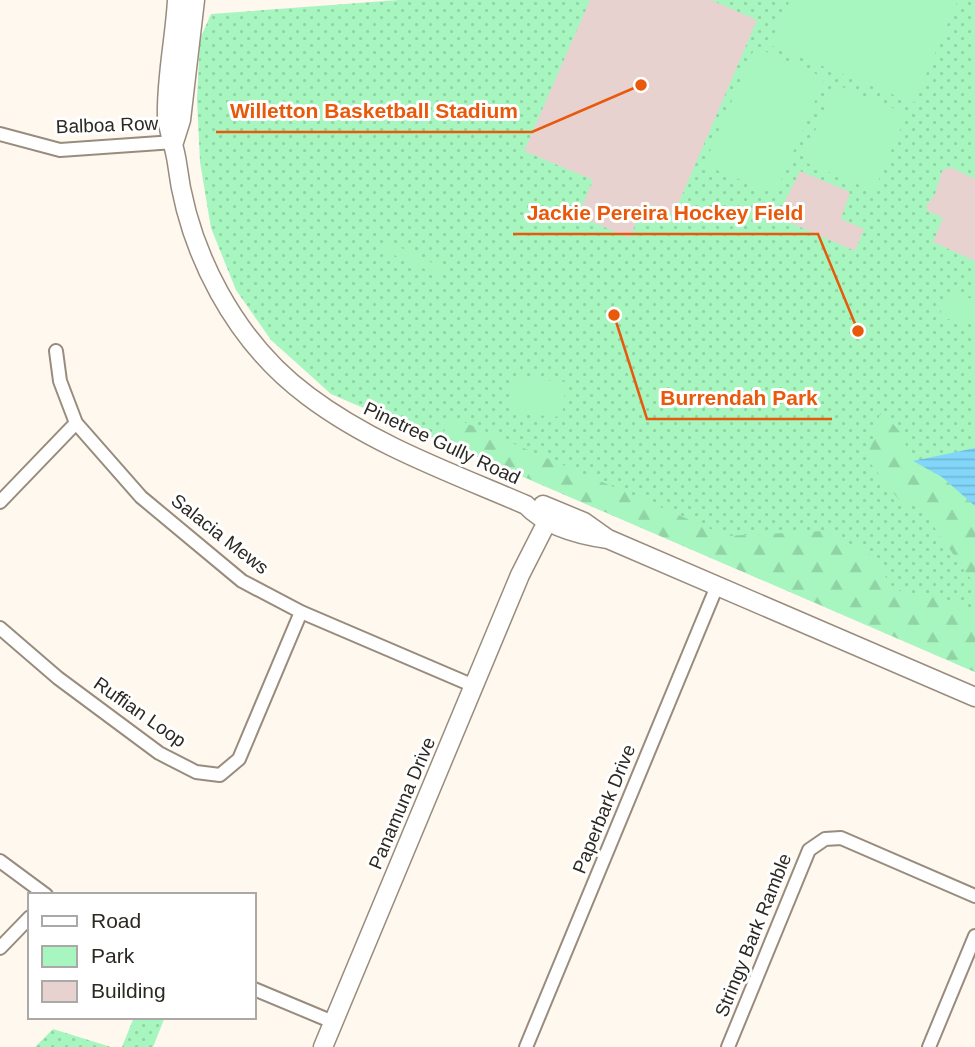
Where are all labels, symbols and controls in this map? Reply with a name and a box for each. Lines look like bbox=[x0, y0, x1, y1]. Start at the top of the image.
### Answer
callout: Willetton Basketball Stadium bbox=[216, 90, 532, 132]
text: Willetton Basketball Stadium bbox=[230, 99, 518, 122]
street label: Balboa Row bbox=[55, 113, 159, 137]
callout: Jackie Pereira Hockey Field bbox=[513, 192, 818, 234]
text: Jackie Pereira Hockey Field bbox=[527, 201, 803, 224]
callout: Burrendah Park bbox=[647, 377, 832, 419]
text: Burrendah Park bbox=[660, 386, 818, 409]
street label: Pinetree Gully Road bbox=[361, 398, 523, 488]
street label: Salacia Mews bbox=[167, 490, 273, 578]
street label: Ruffian Loop bbox=[90, 673, 190, 751]
street label: Panamuna Drive bbox=[365, 734, 439, 872]
street label: Paperbark Drive bbox=[569, 741, 639, 877]
street label: Stringy Bark Ramble bbox=[711, 850, 795, 1020]
legend bbox=[28, 893, 256, 1019]
text: Road bbox=[91, 909, 141, 932]
text: Park bbox=[91, 944, 135, 967]
text: Building bbox=[91, 979, 166, 1002]

